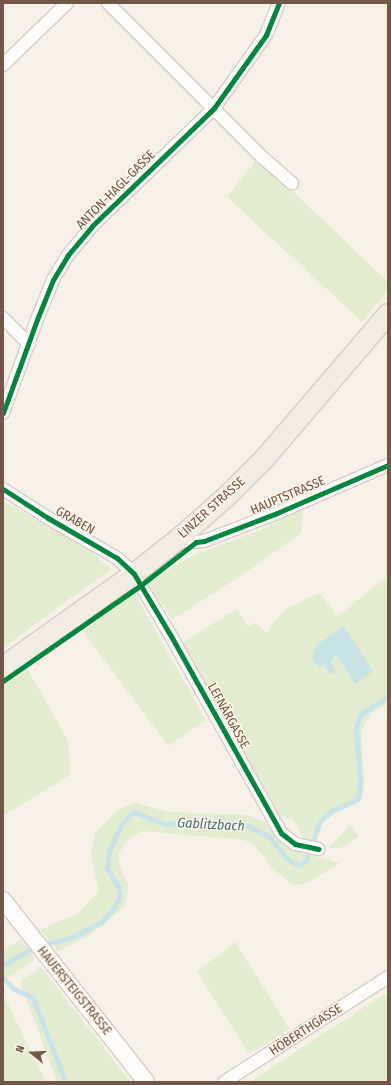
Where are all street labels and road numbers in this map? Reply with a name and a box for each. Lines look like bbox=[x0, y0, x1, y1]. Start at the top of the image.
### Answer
street label: ANTON-HAGL-GASSE bbox=[73, 147, 159, 233]
street label: HAUPTSTRASSE bbox=[248, 473, 328, 519]
street label: LINZER STRASSE bbox=[175, 474, 249, 542]
street label: GRABEN bbox=[53, 504, 97, 538]
street label: LEFNÄRGASSE bbox=[204, 681, 252, 751]
street label: HAUERSTEIGSTRASSE bbox=[34, 944, 114, 1038]
street label: HÖBERTHGASSE bbox=[267, 1001, 345, 1059]

